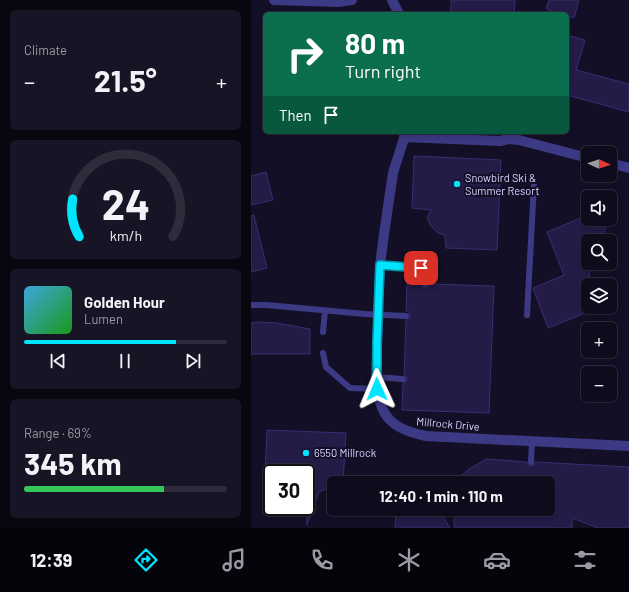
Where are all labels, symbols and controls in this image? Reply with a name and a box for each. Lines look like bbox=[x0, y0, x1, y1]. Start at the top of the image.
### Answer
text: 80 m bbox=[345, 26, 405, 60]
icon: right bbox=[279, 28, 331, 80]
text: Climate bbox=[24, 42, 67, 58]
text: Turn right bbox=[345, 60, 421, 82]
text: 21.5° bbox=[94, 62, 157, 98]
text: − bbox=[24, 68, 35, 94]
text: + bbox=[216, 68, 227, 94]
icon: arrive bbox=[320, 104, 342, 126]
text: Then bbox=[279, 106, 312, 124]
north arrow bbox=[581, 146, 617, 182]
map controls bbox=[581, 146, 617, 402]
place label: Snowbird Ski & Summer Resort bbox=[465, 171, 539, 197]
text: 24 bbox=[101, 178, 150, 228]
marker: Snowbird Ski & Summer Resort bbox=[452, 179, 462, 189]
button: sound bbox=[581, 190, 617, 226]
text: km/h bbox=[109, 227, 142, 244]
button: search bbox=[581, 234, 617, 270]
pin bbox=[404, 251, 438, 285]
icon: arrive bbox=[410, 257, 432, 279]
button: layers bbox=[581, 278, 617, 314]
text: Golden Hour bbox=[84, 293, 165, 311]
text: Lumen bbox=[84, 311, 123, 327]
button: + bbox=[581, 322, 617, 358]
icon: previous bbox=[47, 350, 69, 372]
icon: pause bbox=[114, 350, 136, 372]
icon: next bbox=[182, 350, 204, 372]
button: − bbox=[581, 366, 617, 402]
position arrow bbox=[356, 368, 398, 410]
street label: Millrock Drive bbox=[416, 414, 480, 433]
text: Range · 69% bbox=[24, 425, 92, 441]
text: 345 km bbox=[24, 445, 122, 481]
place label: 6550 Millrock bbox=[314, 446, 377, 459]
marker: 6550 Millrock bbox=[301, 448, 311, 458]
speed limit sign: 30 bbox=[263, 464, 315, 516]
text: 12:40 · 1 min · 110 m bbox=[379, 487, 503, 505]
icon: directions bbox=[132, 546, 160, 574]
icon: music bbox=[220, 546, 248, 574]
icon: phone bbox=[308, 546, 336, 574]
icon: climate bbox=[395, 546, 423, 574]
icon: car bbox=[483, 546, 511, 574]
icon: filters bbox=[571, 546, 599, 574]
text: 12:39 bbox=[30, 549, 72, 571]

